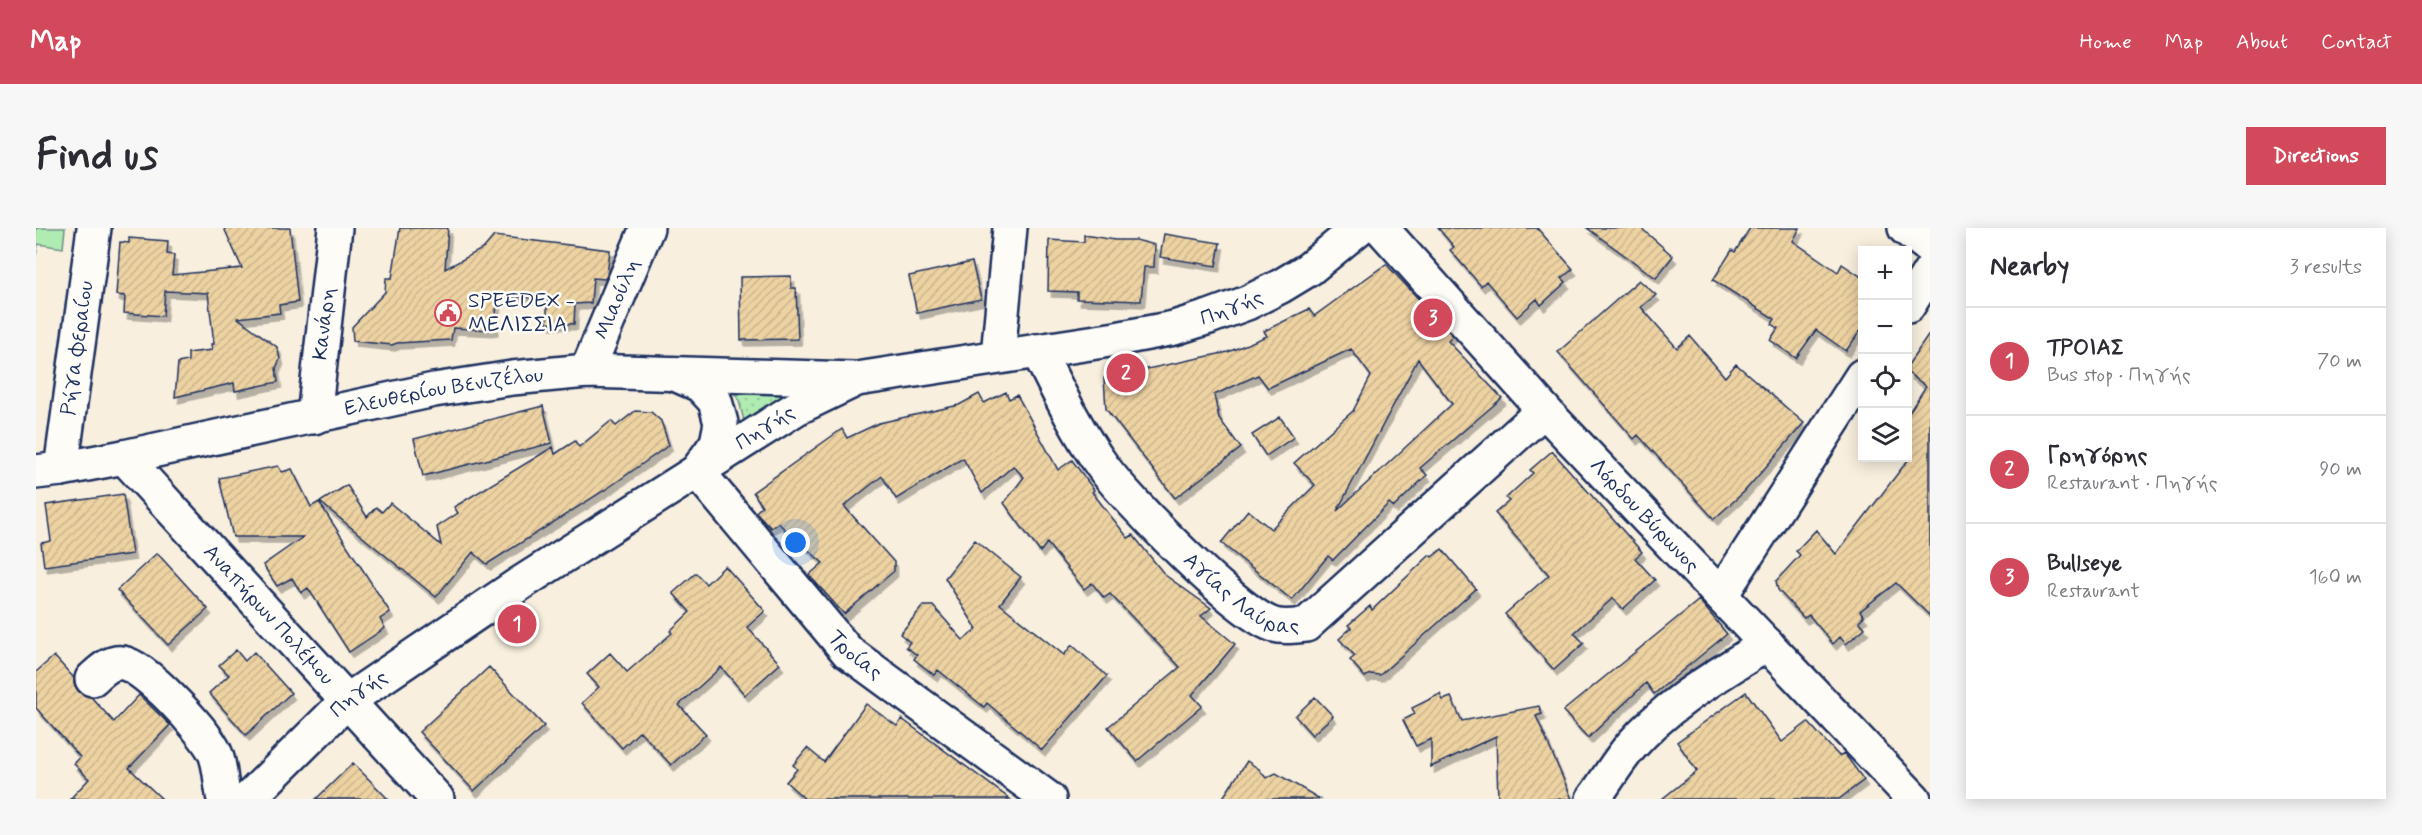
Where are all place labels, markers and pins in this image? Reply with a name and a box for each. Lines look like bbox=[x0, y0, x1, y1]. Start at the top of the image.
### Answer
place label: SPEEDEX - ΜΕΛΙΣΣΙΑ bbox=[468, 287, 575, 339]
pin: 3 bbox=[1414, 296, 1452, 340]
public building icon: SPEEDEX - ΜΕΛΙΣΣΙΑ bbox=[433, 298, 463, 328]
pin: 2 bbox=[1106, 350, 1146, 396]
pin: 1 bbox=[498, 602, 536, 646]

